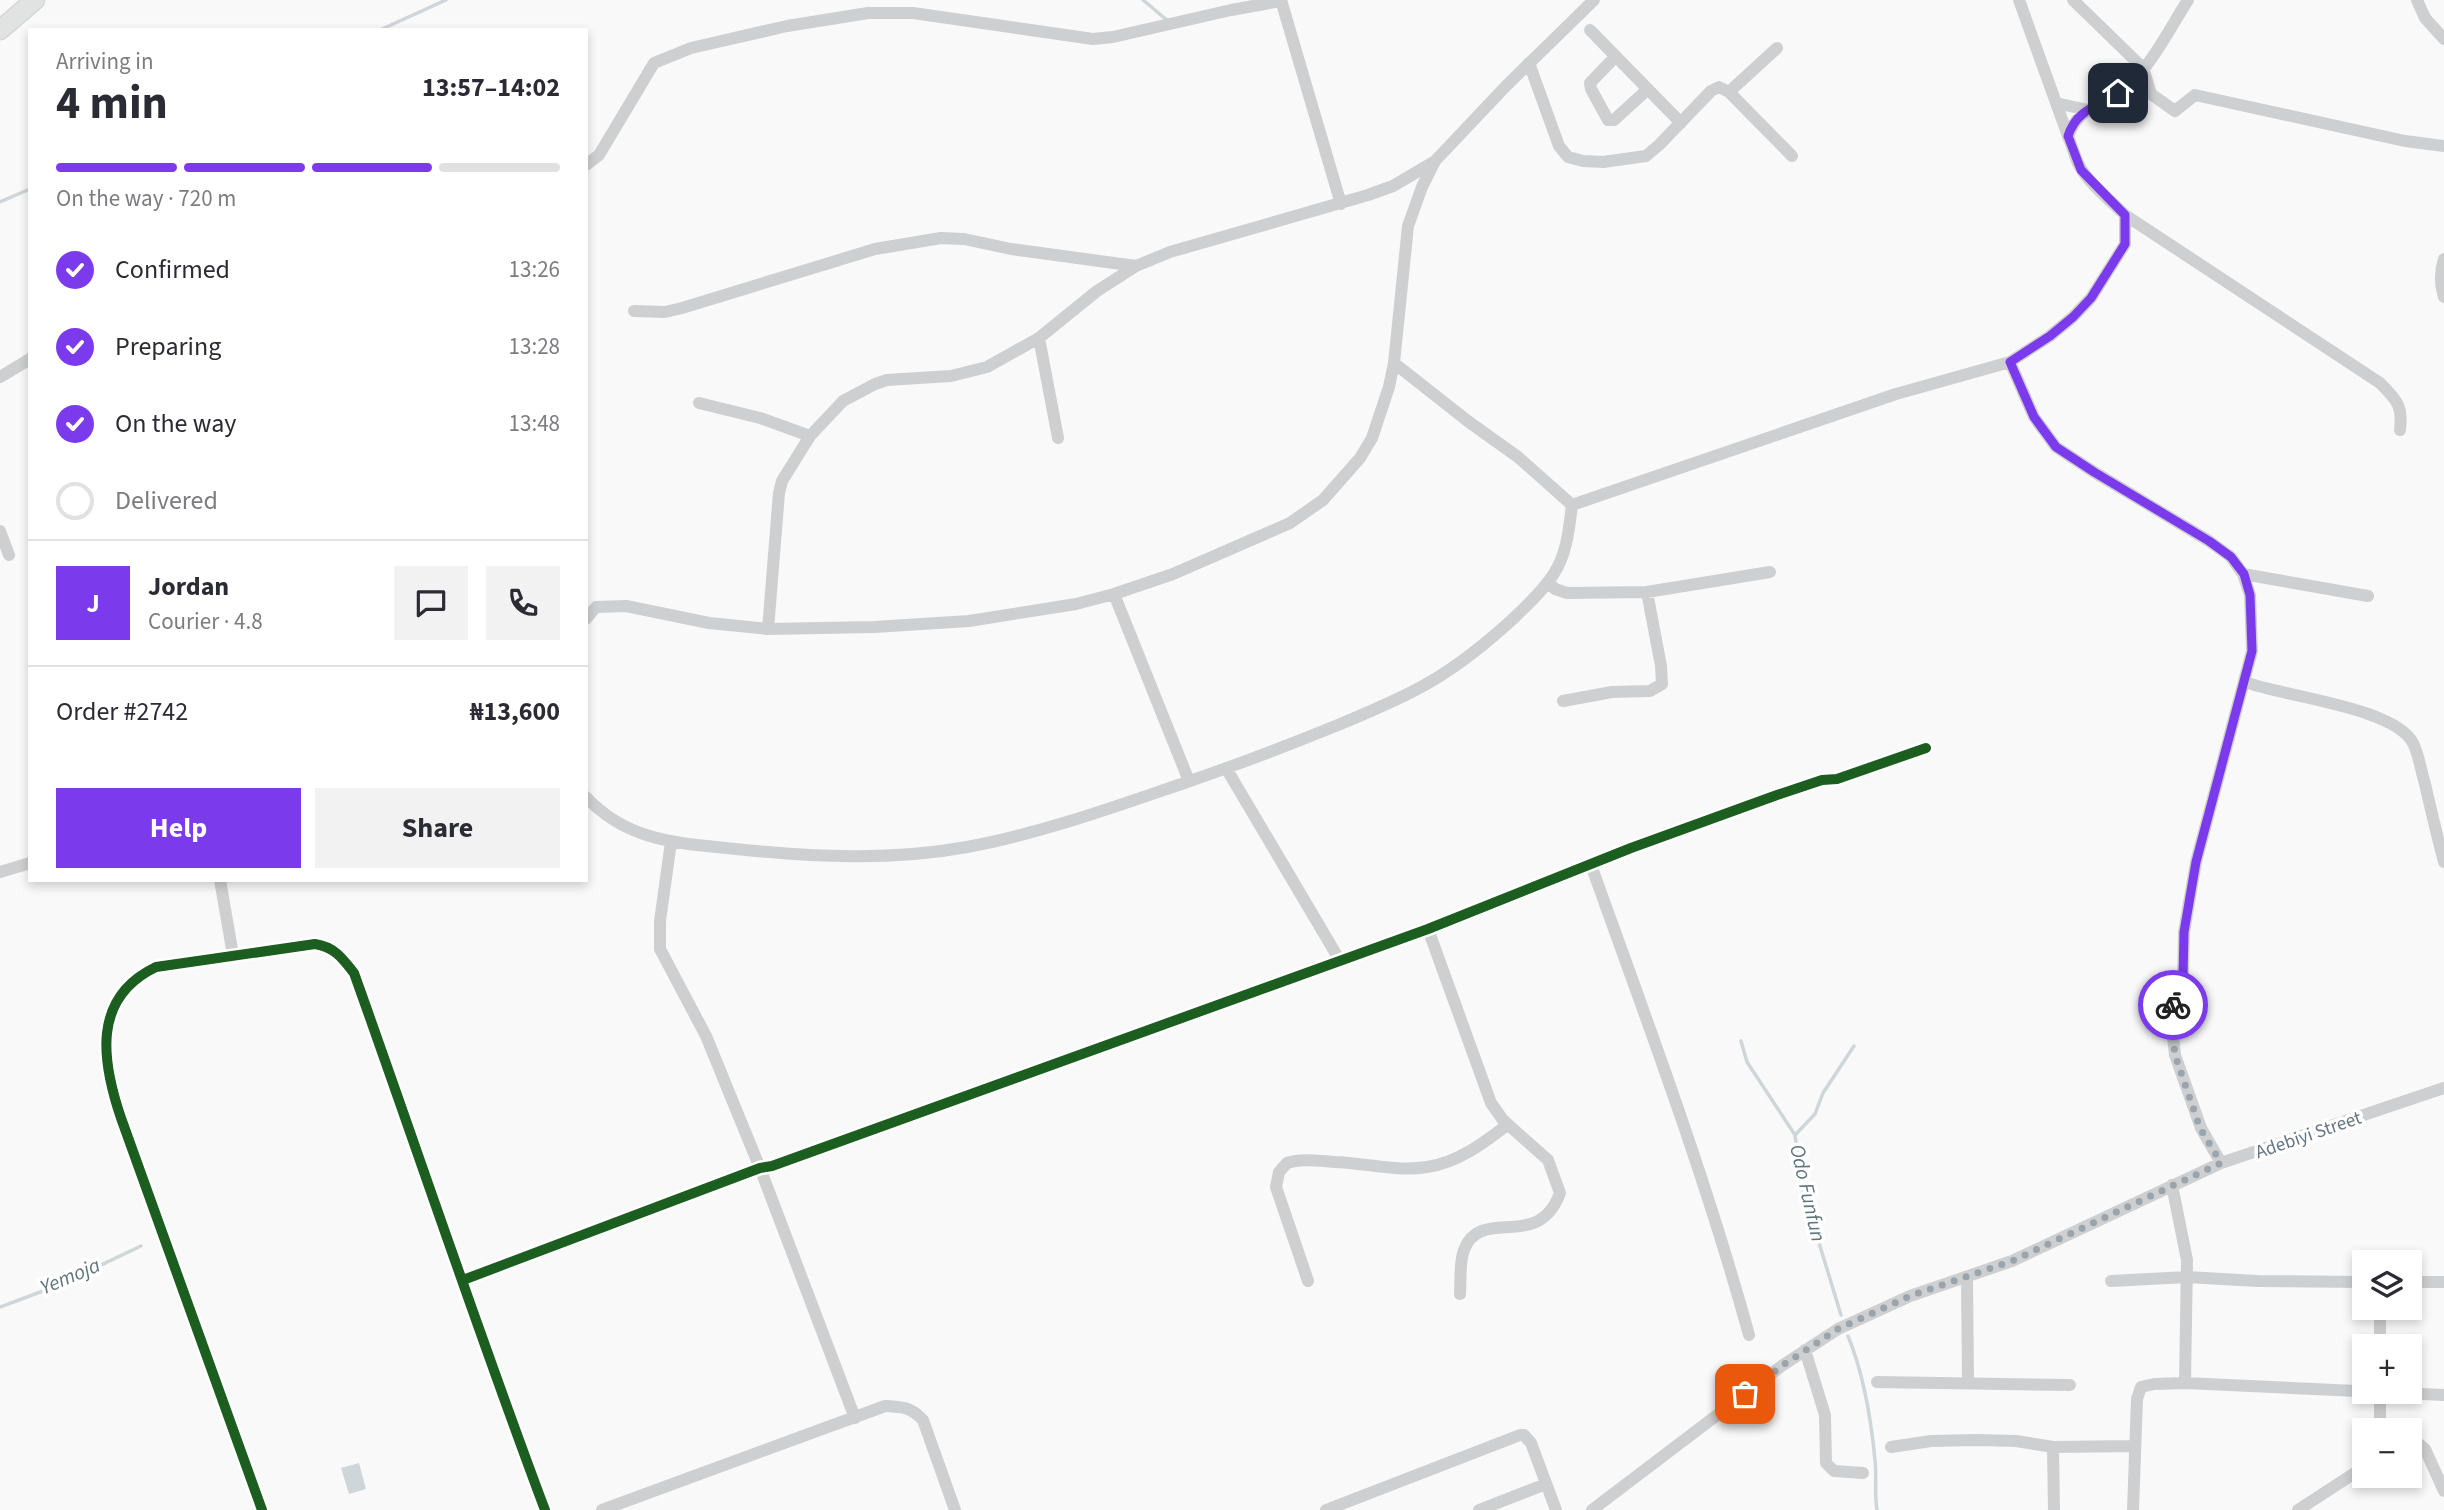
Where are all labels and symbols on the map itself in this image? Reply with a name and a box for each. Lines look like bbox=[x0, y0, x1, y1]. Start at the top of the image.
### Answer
pin bbox=[2088, 63, 2148, 123]
courier bbox=[2138, 970, 2208, 1040]
street label: Adebiyi Street bbox=[2252, 1104, 2366, 1166]
water label: Odo Funfun bbox=[1782, 1141, 1834, 1245]
water label: Yemoja bbox=[35, 1250, 105, 1302]
pin bbox=[1715, 1364, 1775, 1424]

